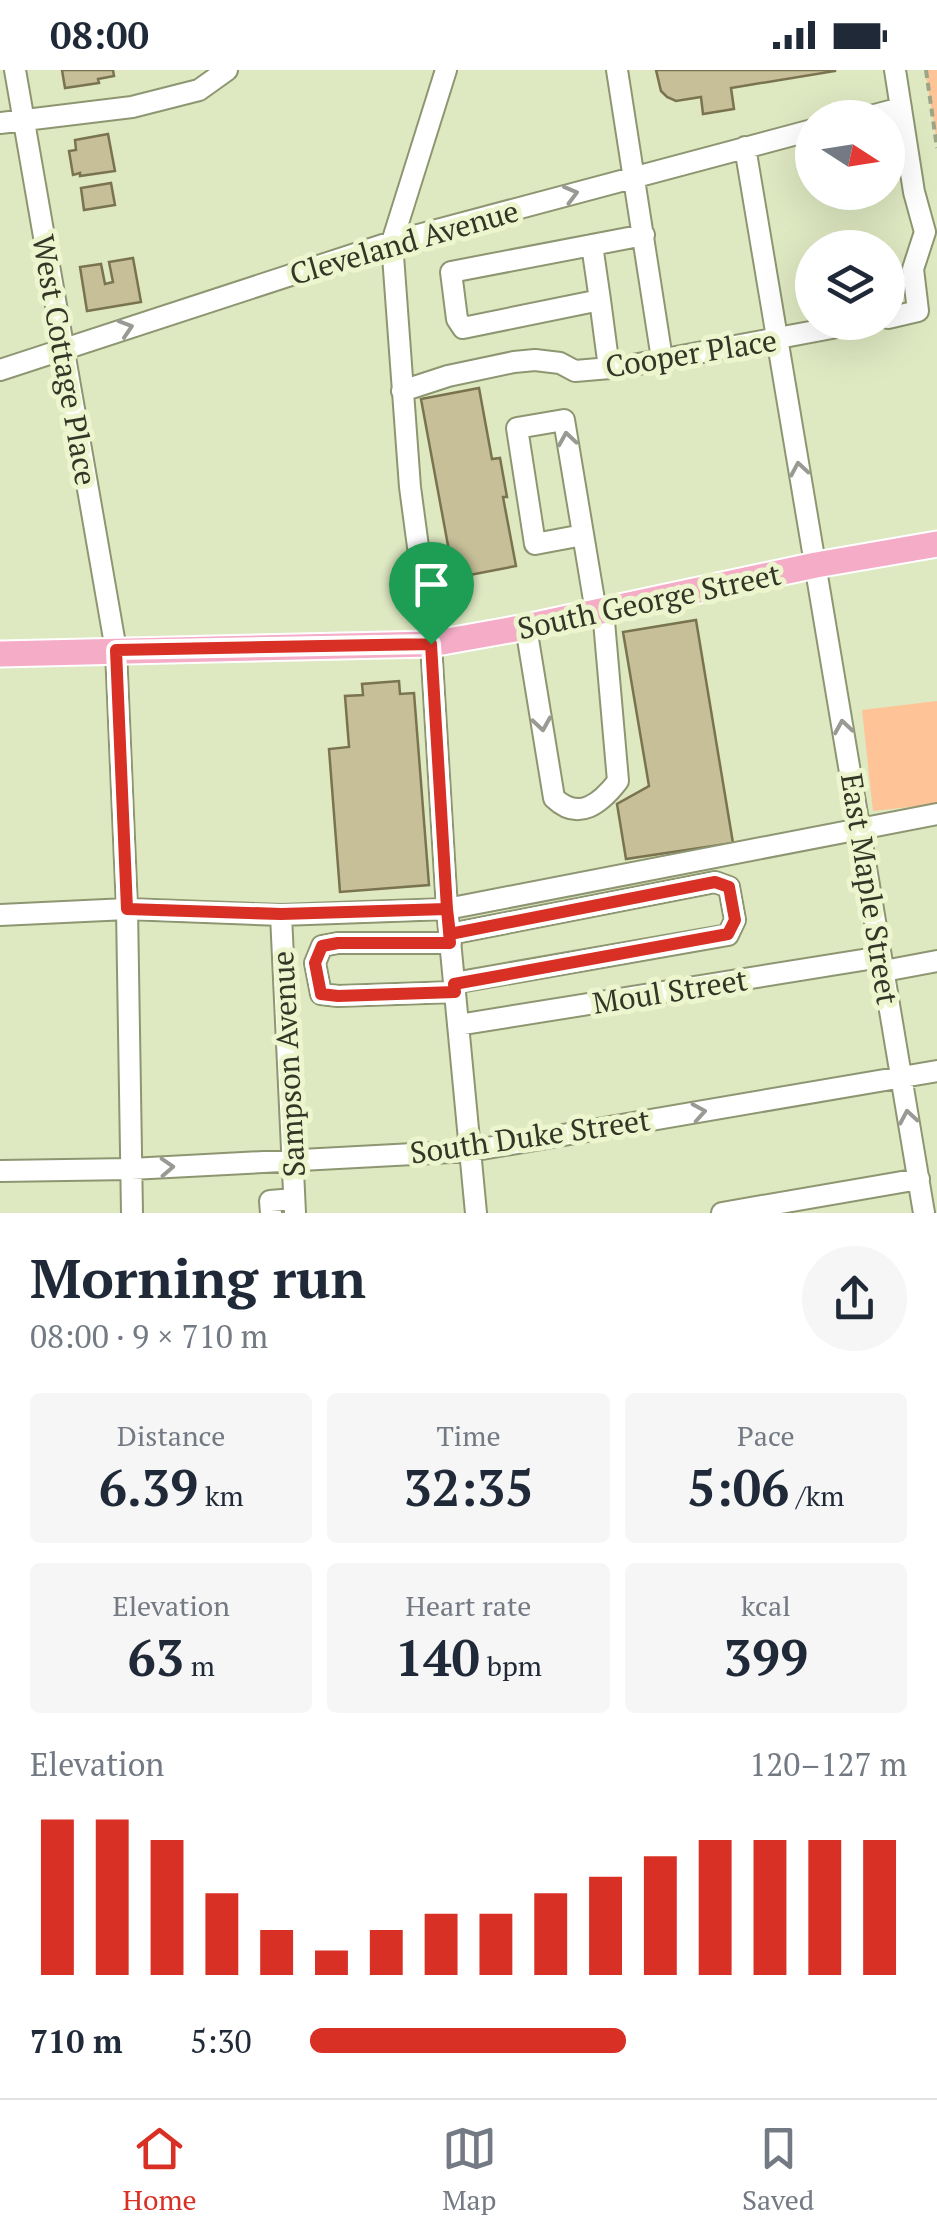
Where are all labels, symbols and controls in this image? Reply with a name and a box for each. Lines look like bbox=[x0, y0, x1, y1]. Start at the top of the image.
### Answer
text: 08:00 bbox=[50, 10, 149, 60]
north arrow bbox=[795, 100, 905, 210]
map controls bbox=[795, 100, 905, 340]
one-way arrow bbox=[561, 184, 579, 205]
street label: Cleveland Avenue bbox=[285, 190, 523, 294]
button: layers bbox=[795, 230, 905, 340]
street label: West Cottage Place bbox=[23, 232, 107, 488]
one-way arrow bbox=[116, 320, 133, 340]
street label: Cooper Place bbox=[602, 320, 780, 386]
one-way arrow bbox=[557, 431, 578, 447]
one-way arrow bbox=[789, 461, 810, 477]
pin bbox=[389, 542, 474, 645]
street label: South George Street bbox=[514, 554, 784, 648]
icon: arrive bbox=[404, 557, 459, 612]
one-way arrow bbox=[531, 715, 552, 732]
one-way arrow bbox=[833, 719, 854, 736]
street label: East Maple Street bbox=[832, 770, 908, 1008]
street label: Sampson Avenue bbox=[262, 950, 314, 1178]
street label: Moul Street bbox=[590, 959, 750, 1023]
street label: South Duke Street bbox=[407, 1099, 653, 1173]
one-way arrow bbox=[690, 1102, 707, 1123]
one-way arrow bbox=[898, 1109, 919, 1125]
one-way arrow bbox=[160, 1157, 176, 1178]
text: Morning run bbox=[30, 1241, 366, 1314]
button: share bbox=[802, 1246, 907, 1351]
text: 08:00 · 9 × 710 m bbox=[30, 1315, 268, 1357]
text: Distance bbox=[117, 1417, 225, 1454]
text: Time bbox=[436, 1417, 501, 1454]
text: Pace bbox=[737, 1417, 795, 1454]
text: 6.39 bbox=[99, 1454, 198, 1520]
text: 32:35 bbox=[403, 1454, 534, 1520]
text: 5:06 bbox=[687, 1454, 789, 1520]
text: km bbox=[198, 1477, 244, 1514]
text: /km bbox=[789, 1477, 844, 1514]
text: Elevation bbox=[112, 1587, 230, 1624]
text: Heart rate bbox=[406, 1587, 531, 1624]
text: kcal bbox=[741, 1587, 791, 1624]
text: 63 bbox=[127, 1624, 184, 1690]
text: 140 bbox=[395, 1624, 480, 1690]
text: 399 bbox=[723, 1624, 808, 1690]
text: m bbox=[184, 1647, 215, 1684]
text: bpm bbox=[480, 1647, 542, 1684]
text: Elevation bbox=[30, 1743, 164, 1785]
text: 120–127 m bbox=[749, 1743, 907, 1785]
text: 710 m bbox=[30, 2020, 122, 2062]
text: 5:30 bbox=[190, 2020, 252, 2062]
tab: Home bbox=[123, 2121, 197, 2218]
tab: Map bbox=[442, 2121, 497, 2218]
tab: Saved bbox=[742, 2121, 814, 2218]

